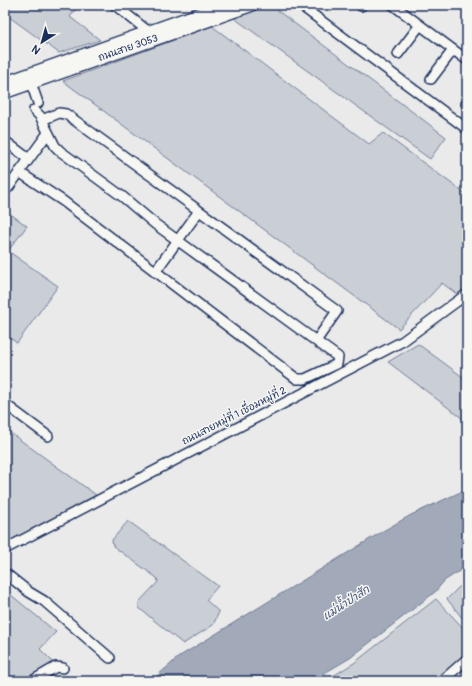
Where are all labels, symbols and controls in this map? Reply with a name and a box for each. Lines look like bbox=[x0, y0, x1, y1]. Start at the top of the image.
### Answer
north arrow bbox=[22, 22, 62, 62]
street label: ถนนสาย 3053 bbox=[97, 32, 160, 64]
text: N bbox=[29, 42, 43, 57]
street label: ถนนสายหมู่ที่ 1 เชื่อมหมู่ที่ 2 bbox=[178, 381, 289, 448]
water label: แม่น้ำป่าสัก bbox=[318, 579, 373, 623]

